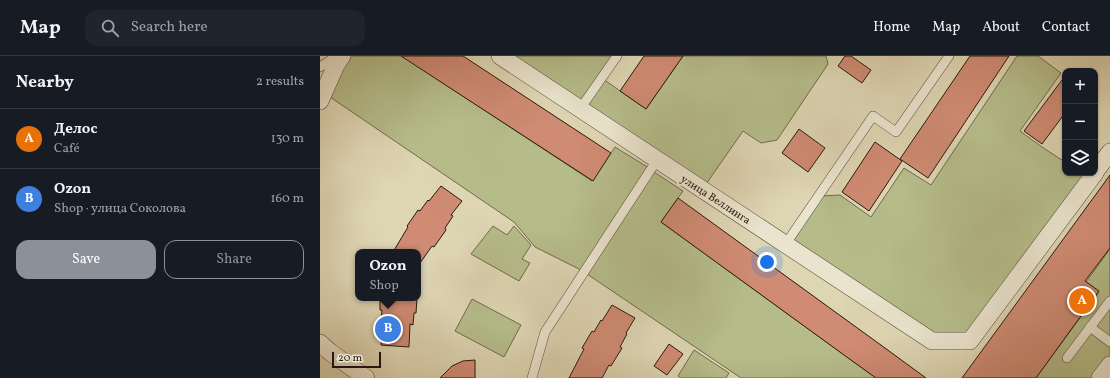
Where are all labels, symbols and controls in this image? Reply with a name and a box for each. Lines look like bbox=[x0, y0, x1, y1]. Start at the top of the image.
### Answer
search box bbox=[85, 10, 365, 46]
text: Map bbox=[20, 15, 61, 41]
icon: search bbox=[99, 17, 121, 39]
text: Search here bbox=[131, 17, 208, 38]
text: Home bbox=[873, 18, 910, 37]
text: Map bbox=[932, 18, 960, 37]
text: About bbox=[982, 18, 1020, 37]
text: Contact bbox=[1042, 18, 1090, 37]
map controls bbox=[1062, 68, 1098, 176]
button: + bbox=[1062, 68, 1098, 104]
text: Nearby bbox=[16, 71, 74, 94]
text: 2 results bbox=[256, 73, 304, 91]
button: − bbox=[1062, 104, 1098, 140]
text: Делос bbox=[54, 119, 97, 140]
text: A bbox=[24, 130, 34, 148]
text: 130 m bbox=[271, 130, 304, 148]
text: Café bbox=[54, 140, 80, 158]
button: layers bbox=[1062, 140, 1098, 176]
street label: улица Веллинга bbox=[677, 172, 753, 229]
text: Ozon bbox=[54, 179, 91, 200]
text: B bbox=[25, 190, 33, 208]
text: 160 m bbox=[270, 190, 304, 208]
text: Shop · улица Соколова bbox=[54, 200, 186, 218]
button: Save bbox=[16, 240, 156, 279]
button: Share bbox=[164, 240, 304, 279]
popup bbox=[355, 249, 421, 301]
your location bbox=[757, 252, 777, 272]
text: Ozon bbox=[369, 256, 407, 277]
text: Shop bbox=[369, 277, 399, 295]
pin: A bbox=[1069, 286, 1095, 316]
pin: B bbox=[375, 314, 401, 344]
scale bar bbox=[332, 350, 381, 369]
text: 20 m bbox=[338, 351, 362, 366]

